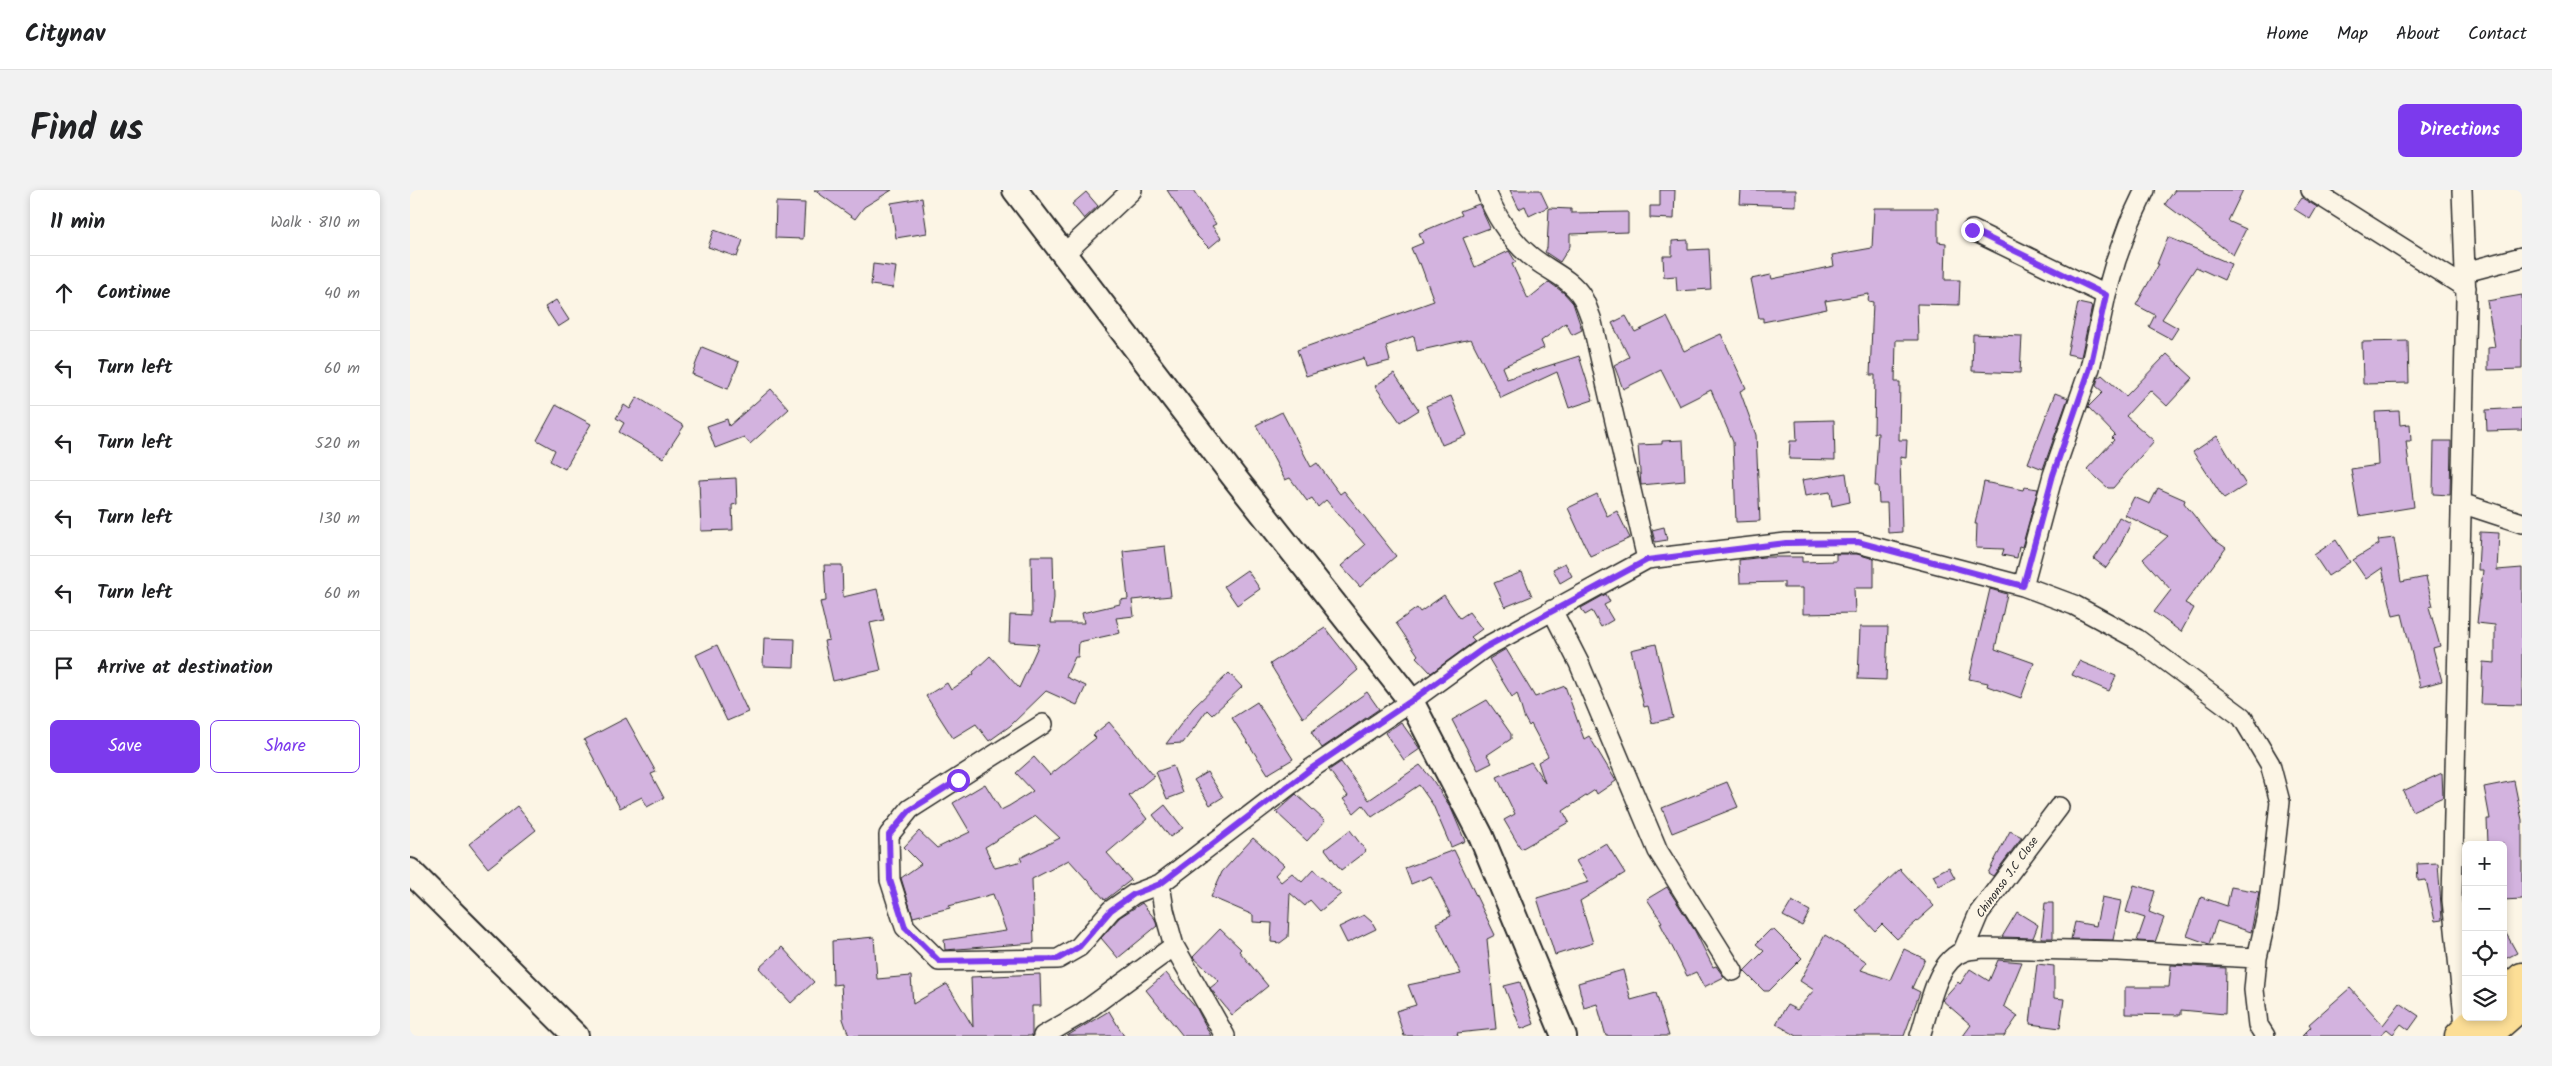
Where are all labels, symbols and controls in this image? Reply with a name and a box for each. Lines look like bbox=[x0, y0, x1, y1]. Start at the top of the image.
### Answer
text: Citynav bbox=[25, 15, 105, 54]
text: Home bbox=[2266, 20, 2309, 49]
text: Map bbox=[2337, 20, 2368, 49]
text: About bbox=[2396, 20, 2440, 49]
text: Contact bbox=[2468, 20, 2527, 49]
text: Find us bbox=[30, 102, 143, 158]
button: Directions bbox=[2398, 104, 2522, 157]
text: 11 min bbox=[50, 206, 105, 239]
text: Walk · 810 m bbox=[270, 210, 360, 235]
route end bbox=[1961, 219, 1984, 242]
text: Continue bbox=[97, 278, 170, 308]
icon: ahead bbox=[50, 279, 78, 307]
text: 40 m bbox=[324, 281, 360, 306]
text: Turn left bbox=[97, 353, 172, 383]
icon: left bbox=[50, 354, 78, 382]
text: 60 m bbox=[324, 356, 360, 381]
text: Turn left bbox=[97, 428, 172, 458]
icon: left bbox=[50, 429, 78, 457]
text: 520 m bbox=[315, 431, 360, 456]
text: Turn left bbox=[97, 503, 172, 533]
icon: left bbox=[50, 504, 78, 532]
text: 130 m bbox=[319, 506, 360, 531]
text: Turn left bbox=[97, 578, 172, 608]
icon: left bbox=[50, 579, 78, 607]
text: 60 m bbox=[324, 581, 360, 606]
text: Arrive at destination bbox=[97, 653, 273, 683]
icon: arrive bbox=[50, 654, 78, 682]
button: Save bbox=[50, 720, 200, 773]
button: Share bbox=[210, 720, 360, 773]
route start bbox=[947, 769, 970, 792]
street label: Chinonso J.C Close bbox=[1971, 832, 2044, 922]
map controls bbox=[2462, 841, 2507, 1021]
button: + bbox=[2462, 841, 2507, 886]
button: − bbox=[2462, 886, 2507, 931]
button: locate bbox=[2462, 931, 2507, 976]
button: layers bbox=[2462, 976, 2507, 1021]

